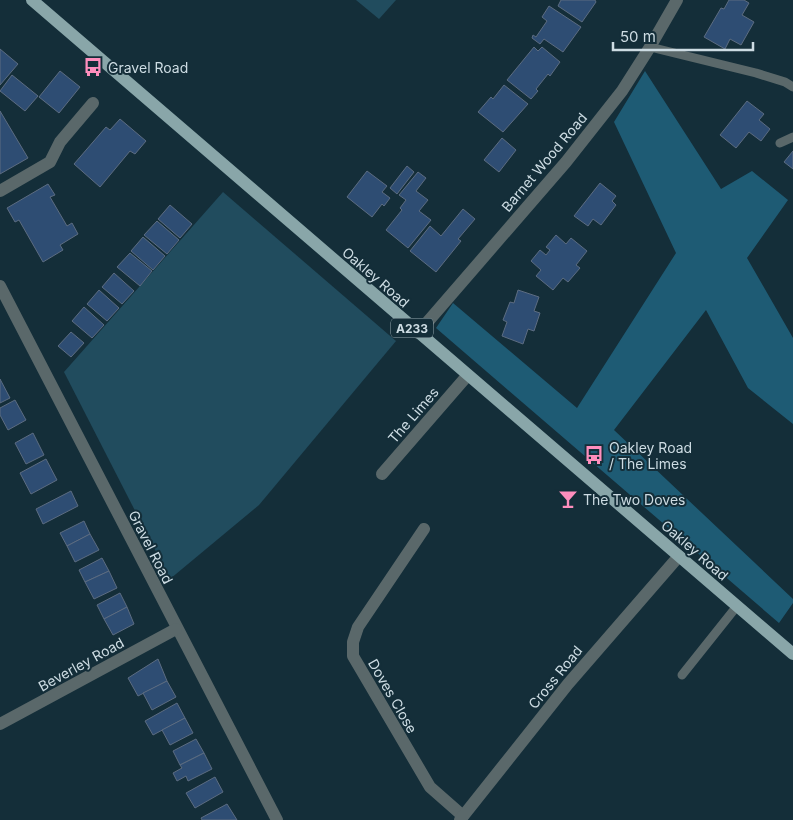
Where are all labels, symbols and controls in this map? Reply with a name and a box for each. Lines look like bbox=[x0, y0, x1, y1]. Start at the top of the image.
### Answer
scale bar bbox=[613, 20, 753, 52]
text: 50 m bbox=[620, 27, 656, 46]
bus stop icon: Gravel Road bbox=[82, 56, 104, 78]
place label: Gravel Road bbox=[108, 59, 188, 76]
street label: Barnet Wood Road bbox=[498, 109, 590, 215]
street label: Oakley Road bbox=[339, 243, 413, 311]
road number: A233 bbox=[391, 318, 433, 338]
street label: The Limes bbox=[384, 384, 442, 446]
place label: Oakley Road / The Limes bbox=[609, 439, 692, 472]
bus stop icon: Oakley Road / The Limes bbox=[583, 444, 605, 466]
bar icon: The Two Doves bbox=[557, 488, 579, 510]
place label: The Two Doves bbox=[583, 491, 685, 508]
street label: Gravel Road bbox=[125, 507, 177, 587]
street label: Oakley Road bbox=[658, 516, 732, 584]
street label: Beverley Road bbox=[35, 633, 127, 695]
street label: Cross Road bbox=[524, 642, 586, 712]
street label: Doves Close bbox=[365, 656, 421, 736]

